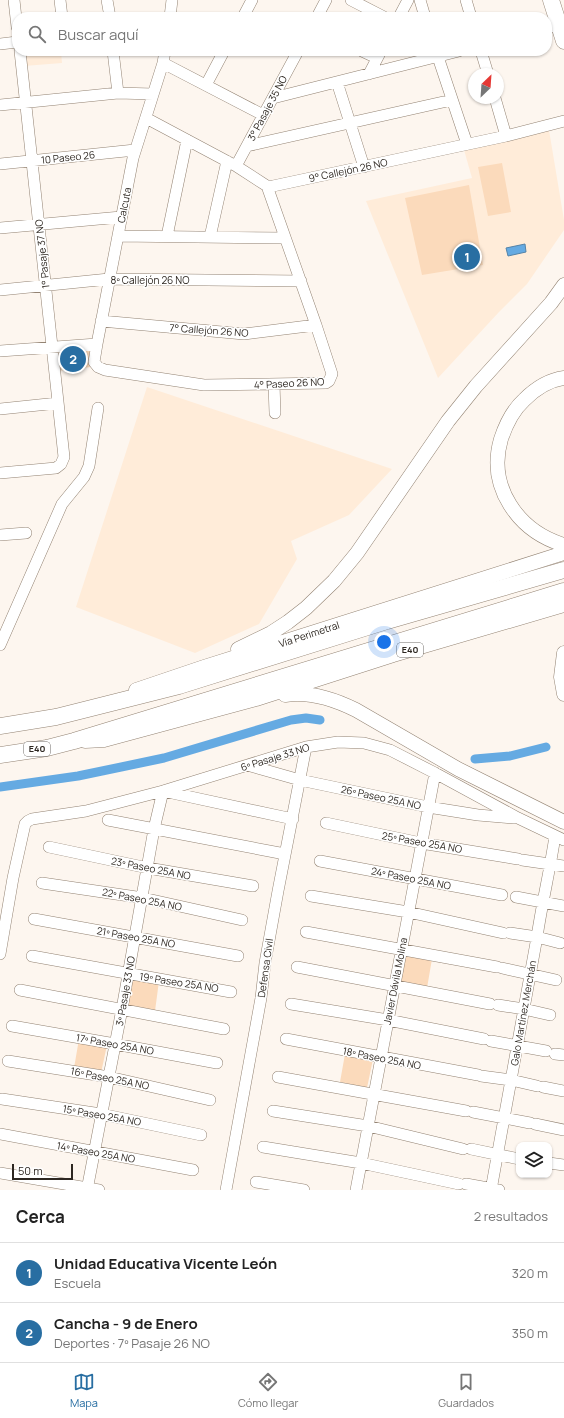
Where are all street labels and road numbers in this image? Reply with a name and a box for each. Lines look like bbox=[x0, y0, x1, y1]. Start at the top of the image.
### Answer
street label: 3° Pasaje 35 NO bbox=[244, 73, 290, 143]
street label: 10 Paseo 26 bbox=[40, 147, 96, 167]
street label: 9° Callejón 26 NO bbox=[307, 155, 389, 185]
street label: Calcuta bbox=[114, 186, 134, 224]
street label: 1° Pasaje 37 NO bbox=[31, 219, 53, 289]
street label: 8º Callejón 26 NO bbox=[111, 273, 189, 287]
street label: 7° Callejón 26 NO bbox=[169, 320, 249, 340]
street label: 4° Paseo 26 NO bbox=[253, 374, 325, 392]
street label: Vía Perimetral bbox=[277, 618, 341, 650]
road number: E40 bbox=[397, 643, 423, 657]
street label: 6º Pasaje 33 NO bbox=[239, 740, 311, 774]
road number: E40 bbox=[24, 742, 50, 756]
street label: 26º Paseo 25A NO bbox=[340, 782, 422, 812]
street label: 25º Paseo 25A NO bbox=[381, 828, 463, 856]
street label: 23º Paseo 25A NO bbox=[110, 853, 192, 883]
street label: 24º Paseo 25A NO bbox=[370, 863, 452, 893]
street label: 22º Paseo 25A NO bbox=[101, 884, 183, 914]
street label: 21º Paseo 25A NO bbox=[96, 923, 176, 951]
street label: Javier Dávila Molina bbox=[380, 936, 410, 1026]
street label: Defensa Civil bbox=[254, 938, 276, 998]
street label: 3º Pasaje 33 NO bbox=[112, 955, 138, 1027]
street label: Galo Martínez Merchán bbox=[507, 959, 539, 1067]
street label: 19º Paseo 25A NO bbox=[138, 969, 220, 995]
street label: 17º Paseo 25A NO bbox=[75, 1030, 155, 1058]
street label: 18º Paseo 25A NO bbox=[342, 1044, 422, 1072]
street label: 16º Paseo 25A NO bbox=[69, 1064, 151, 1092]
street label: 15º Paseo 25A NO bbox=[62, 1101, 142, 1129]
street label: 14º Paseo 25A NO bbox=[56, 1138, 136, 1166]

